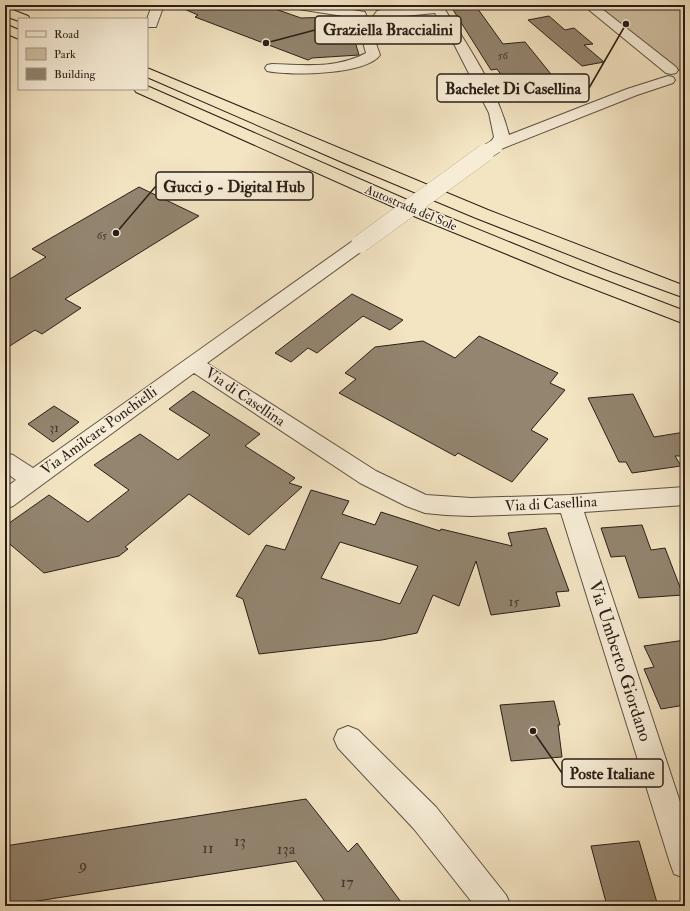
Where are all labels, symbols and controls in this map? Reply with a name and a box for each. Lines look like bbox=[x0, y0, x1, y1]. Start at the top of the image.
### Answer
callout: Graziella Braccialini bbox=[315, 16, 461, 44]
legend bbox=[18, 18, 148, 90]
text: Graziella Braccialini bbox=[323, 20, 454, 40]
text: Road bbox=[54, 27, 79, 42]
text: Park bbox=[54, 47, 76, 62]
house number: 56 bbox=[498, 49, 510, 62]
text: Building bbox=[54, 67, 97, 82]
callout: Bachelet Di Casellina bbox=[437, 74, 589, 102]
text: Bachelet Di Casellina bbox=[445, 79, 582, 99]
callout: Gucci 9 - Digital Hub bbox=[156, 172, 313, 200]
text: Gucci 9 - Digital Hub bbox=[163, 177, 305, 198]
street label: Autostrada del Sole bbox=[362, 181, 460, 235]
house number: 65 bbox=[97, 229, 107, 242]
street label: Via di Casellina bbox=[201, 363, 289, 431]
street label: Via Amilcare Ponchielli bbox=[37, 382, 161, 480]
house number: 31 bbox=[49, 420, 59, 436]
street label: Via di Casellina bbox=[504, 492, 599, 516]
street label: Via Umberto Giordano bbox=[583, 578, 657, 745]
house number: 15 bbox=[509, 594, 519, 610]
callout: Poste Italiane bbox=[562, 759, 663, 787]
text: Poste Italiane bbox=[569, 764, 655, 784]
house number: 13 bbox=[234, 831, 246, 851]
house number: 11 bbox=[202, 838, 214, 858]
house number: 13a bbox=[277, 839, 296, 859]
house number: 9 bbox=[78, 855, 87, 875]
house number: 17 bbox=[340, 872, 354, 892]

